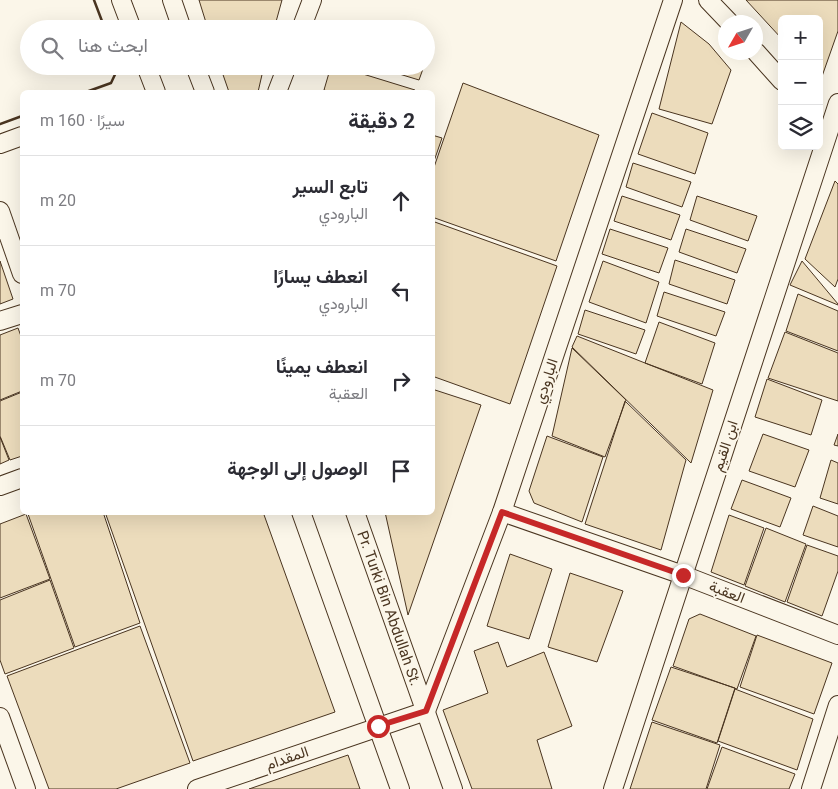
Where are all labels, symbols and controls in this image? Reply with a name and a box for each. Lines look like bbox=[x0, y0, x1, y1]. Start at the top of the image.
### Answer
north arrow bbox=[718, 15, 763, 60]
map controls bbox=[778, 15, 823, 150]
button: + bbox=[778, 15, 823, 60]
search box bbox=[20, 20, 435, 75]
icon: search bbox=[38, 34, 66, 62]
text: ابحث هنا bbox=[78, 34, 148, 57]
button: − bbox=[778, 60, 823, 105]
button: layers bbox=[778, 105, 823, 150]
text: 2 دقيقة bbox=[348, 109, 415, 133]
text: سيرًا · 160 m bbox=[40, 111, 125, 130]
text: تابع السير bbox=[292, 175, 368, 198]
icon: ahead bbox=[387, 187, 415, 215]
text: 20 m bbox=[40, 191, 76, 210]
text: البارودي bbox=[319, 204, 368, 223]
text: انعطف يسارًا bbox=[273, 265, 368, 288]
icon: left bbox=[387, 277, 415, 305]
text: 70 m bbox=[40, 281, 76, 300]
text: البارودي bbox=[319, 294, 368, 313]
text: انعطف يمينًا bbox=[276, 355, 368, 378]
street label: البارودي bbox=[530, 356, 566, 407]
icon: right bbox=[387, 367, 415, 395]
text: 70 m bbox=[40, 371, 76, 390]
text: العقبة bbox=[329, 384, 368, 403]
street label: ابن القيم bbox=[708, 418, 743, 474]
text: الوصول إلى الوجهة bbox=[227, 457, 368, 480]
icon: arrive bbox=[387, 457, 415, 485]
street label: Pr. Turki Bin Abdullah St. bbox=[353, 528, 425, 688]
route end bbox=[672, 564, 695, 587]
street label: العقبة bbox=[707, 577, 747, 607]
route start bbox=[367, 715, 390, 738]
street label: المقدام bbox=[263, 742, 311, 775]

